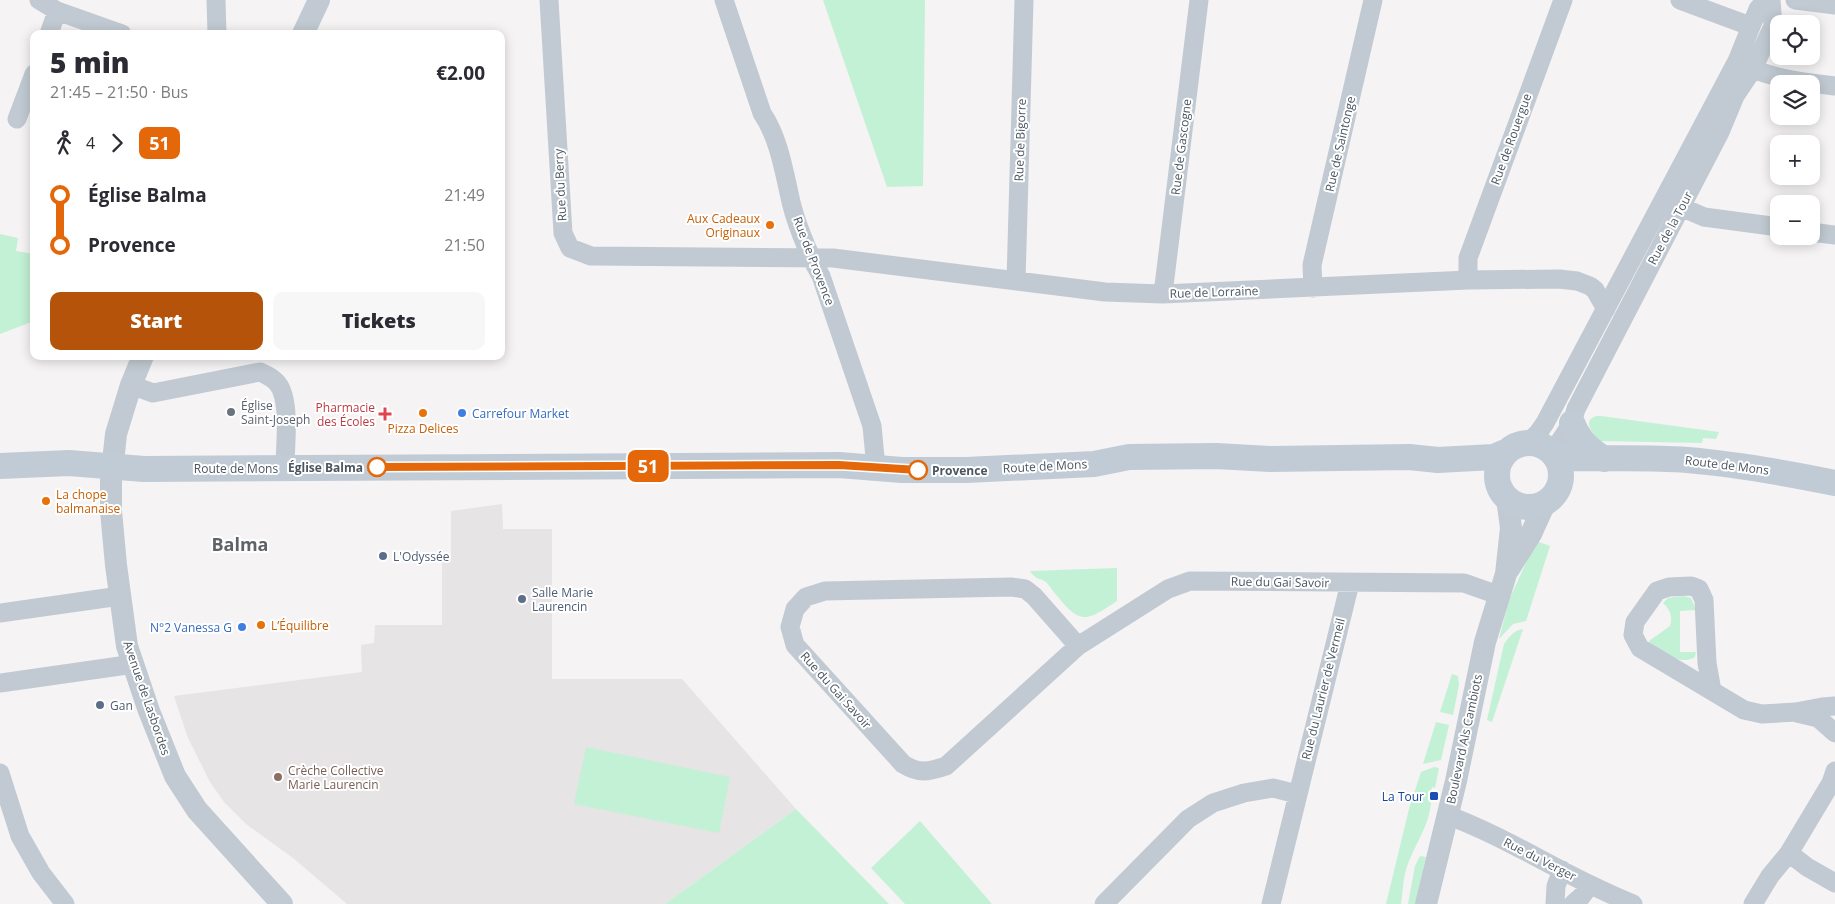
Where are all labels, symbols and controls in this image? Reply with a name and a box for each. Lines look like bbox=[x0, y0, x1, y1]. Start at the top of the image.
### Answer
map controls bbox=[1770, 15, 1820, 245]
button: locate bbox=[1770, 15, 1820, 65]
text: 5 min bbox=[50, 43, 130, 81]
text: €2.00 bbox=[436, 60, 485, 86]
button: layers bbox=[1770, 75, 1820, 125]
text: 21:45 – 21:50 · Bus bbox=[50, 81, 188, 103]
street label: Rue de Rouergue bbox=[1487, 91, 1536, 187]
street label: Rue de Saintonge bbox=[1321, 94, 1359, 193]
street label: Rue de Bigorre bbox=[1010, 98, 1030, 182]
street label: Rue de Gascogne bbox=[1167, 98, 1195, 196]
icon: walk bbox=[50, 129, 78, 157]
icon: forward bbox=[103, 129, 131, 157]
text: 51 bbox=[149, 131, 170, 155]
text: 4 bbox=[86, 132, 95, 154]
button: + bbox=[1770, 135, 1820, 185]
street label: Rue du Berry bbox=[550, 147, 570, 222]
text: Église Balma bbox=[88, 182, 207, 208]
text: 21:49 bbox=[444, 184, 485, 206]
street label: Rue de la Tour bbox=[1644, 188, 1696, 268]
button: − bbox=[1770, 195, 1820, 245]
place label: Aux Cadeaux Originaux bbox=[687, 210, 761, 241]
street label: Rue de Provence bbox=[789, 214, 839, 308]
marker: Aux Cadeaux Originaux bbox=[764, 219, 776, 231]
text: Provence bbox=[88, 232, 176, 258]
text: 21:50 bbox=[444, 234, 485, 256]
street label: Rue de Lorraine bbox=[1169, 282, 1259, 302]
button: Start bbox=[50, 292, 263, 350]
button: Tickets bbox=[273, 292, 485, 350]
place label: Église Saint-Joseph bbox=[241, 397, 310, 428]
place label: Pharmacie des Écoles bbox=[316, 399, 375, 430]
place label: Carrefour Market bbox=[472, 405, 569, 422]
marker: Église Saint-Joseph bbox=[225, 406, 237, 418]
marker: Pizza Delices bbox=[417, 407, 429, 419]
marker: Carrefour Market bbox=[456, 407, 468, 419]
marker: Pharmacie des Écoles bbox=[379, 408, 391, 420]
place label: Pizza Delices bbox=[388, 420, 459, 437]
line badge: 51 bbox=[626, 450, 670, 482]
street label: Route de Mons bbox=[1684, 451, 1770, 479]
text: 51 bbox=[638, 454, 658, 478]
street label: Route de Mons bbox=[1002, 455, 1088, 477]
marker: Église Balma bbox=[367, 457, 387, 477]
place label: Église Balma bbox=[288, 459, 363, 476]
street label: Route de Mons bbox=[194, 460, 278, 477]
marker: Provence bbox=[908, 460, 928, 480]
place label: Provence bbox=[932, 462, 987, 479]
place label: La chope balmanaise bbox=[56, 486, 121, 517]
marker: La chope balmanaise bbox=[40, 495, 52, 507]
district label: Balma bbox=[211, 532, 269, 556]
place label: L'Odyssée bbox=[393, 548, 450, 565]
marker: L'Odyssée bbox=[377, 550, 389, 562]
street label: Rue du Gai Savoir bbox=[1231, 573, 1329, 591]
place label: Salle Marie Laurencin bbox=[532, 584, 594, 615]
marker: Salle Marie Laurencin bbox=[516, 593, 528, 605]
street label: Rue du Laurier de Vermeil bbox=[1297, 616, 1349, 762]
place label: L’Équilibre bbox=[271, 617, 329, 634]
place label: N°2 Vanessa G bbox=[150, 619, 232, 636]
marker: L’Équilibre bbox=[255, 619, 267, 631]
marker: N°2 Vanessa G bbox=[236, 621, 248, 633]
street label: Avenue de Lasbordes bbox=[119, 638, 175, 758]
street label: Rue du Gai Savoir bbox=[797, 648, 875, 732]
street label: Boulevard Als Cambiots bbox=[1442, 672, 1486, 806]
place label: Gan bbox=[110, 697, 133, 714]
marker: Gan bbox=[94, 699, 106, 711]
place label: Crèche Collective Marie Laurencin bbox=[288, 762, 384, 793]
marker: Crèche Collective Marie Laurencin bbox=[272, 771, 284, 783]
place label: La Tour bbox=[1382, 788, 1424, 805]
marker: La Tour bbox=[1428, 790, 1440, 802]
street label: Rue du Verger bbox=[1501, 833, 1579, 885]

